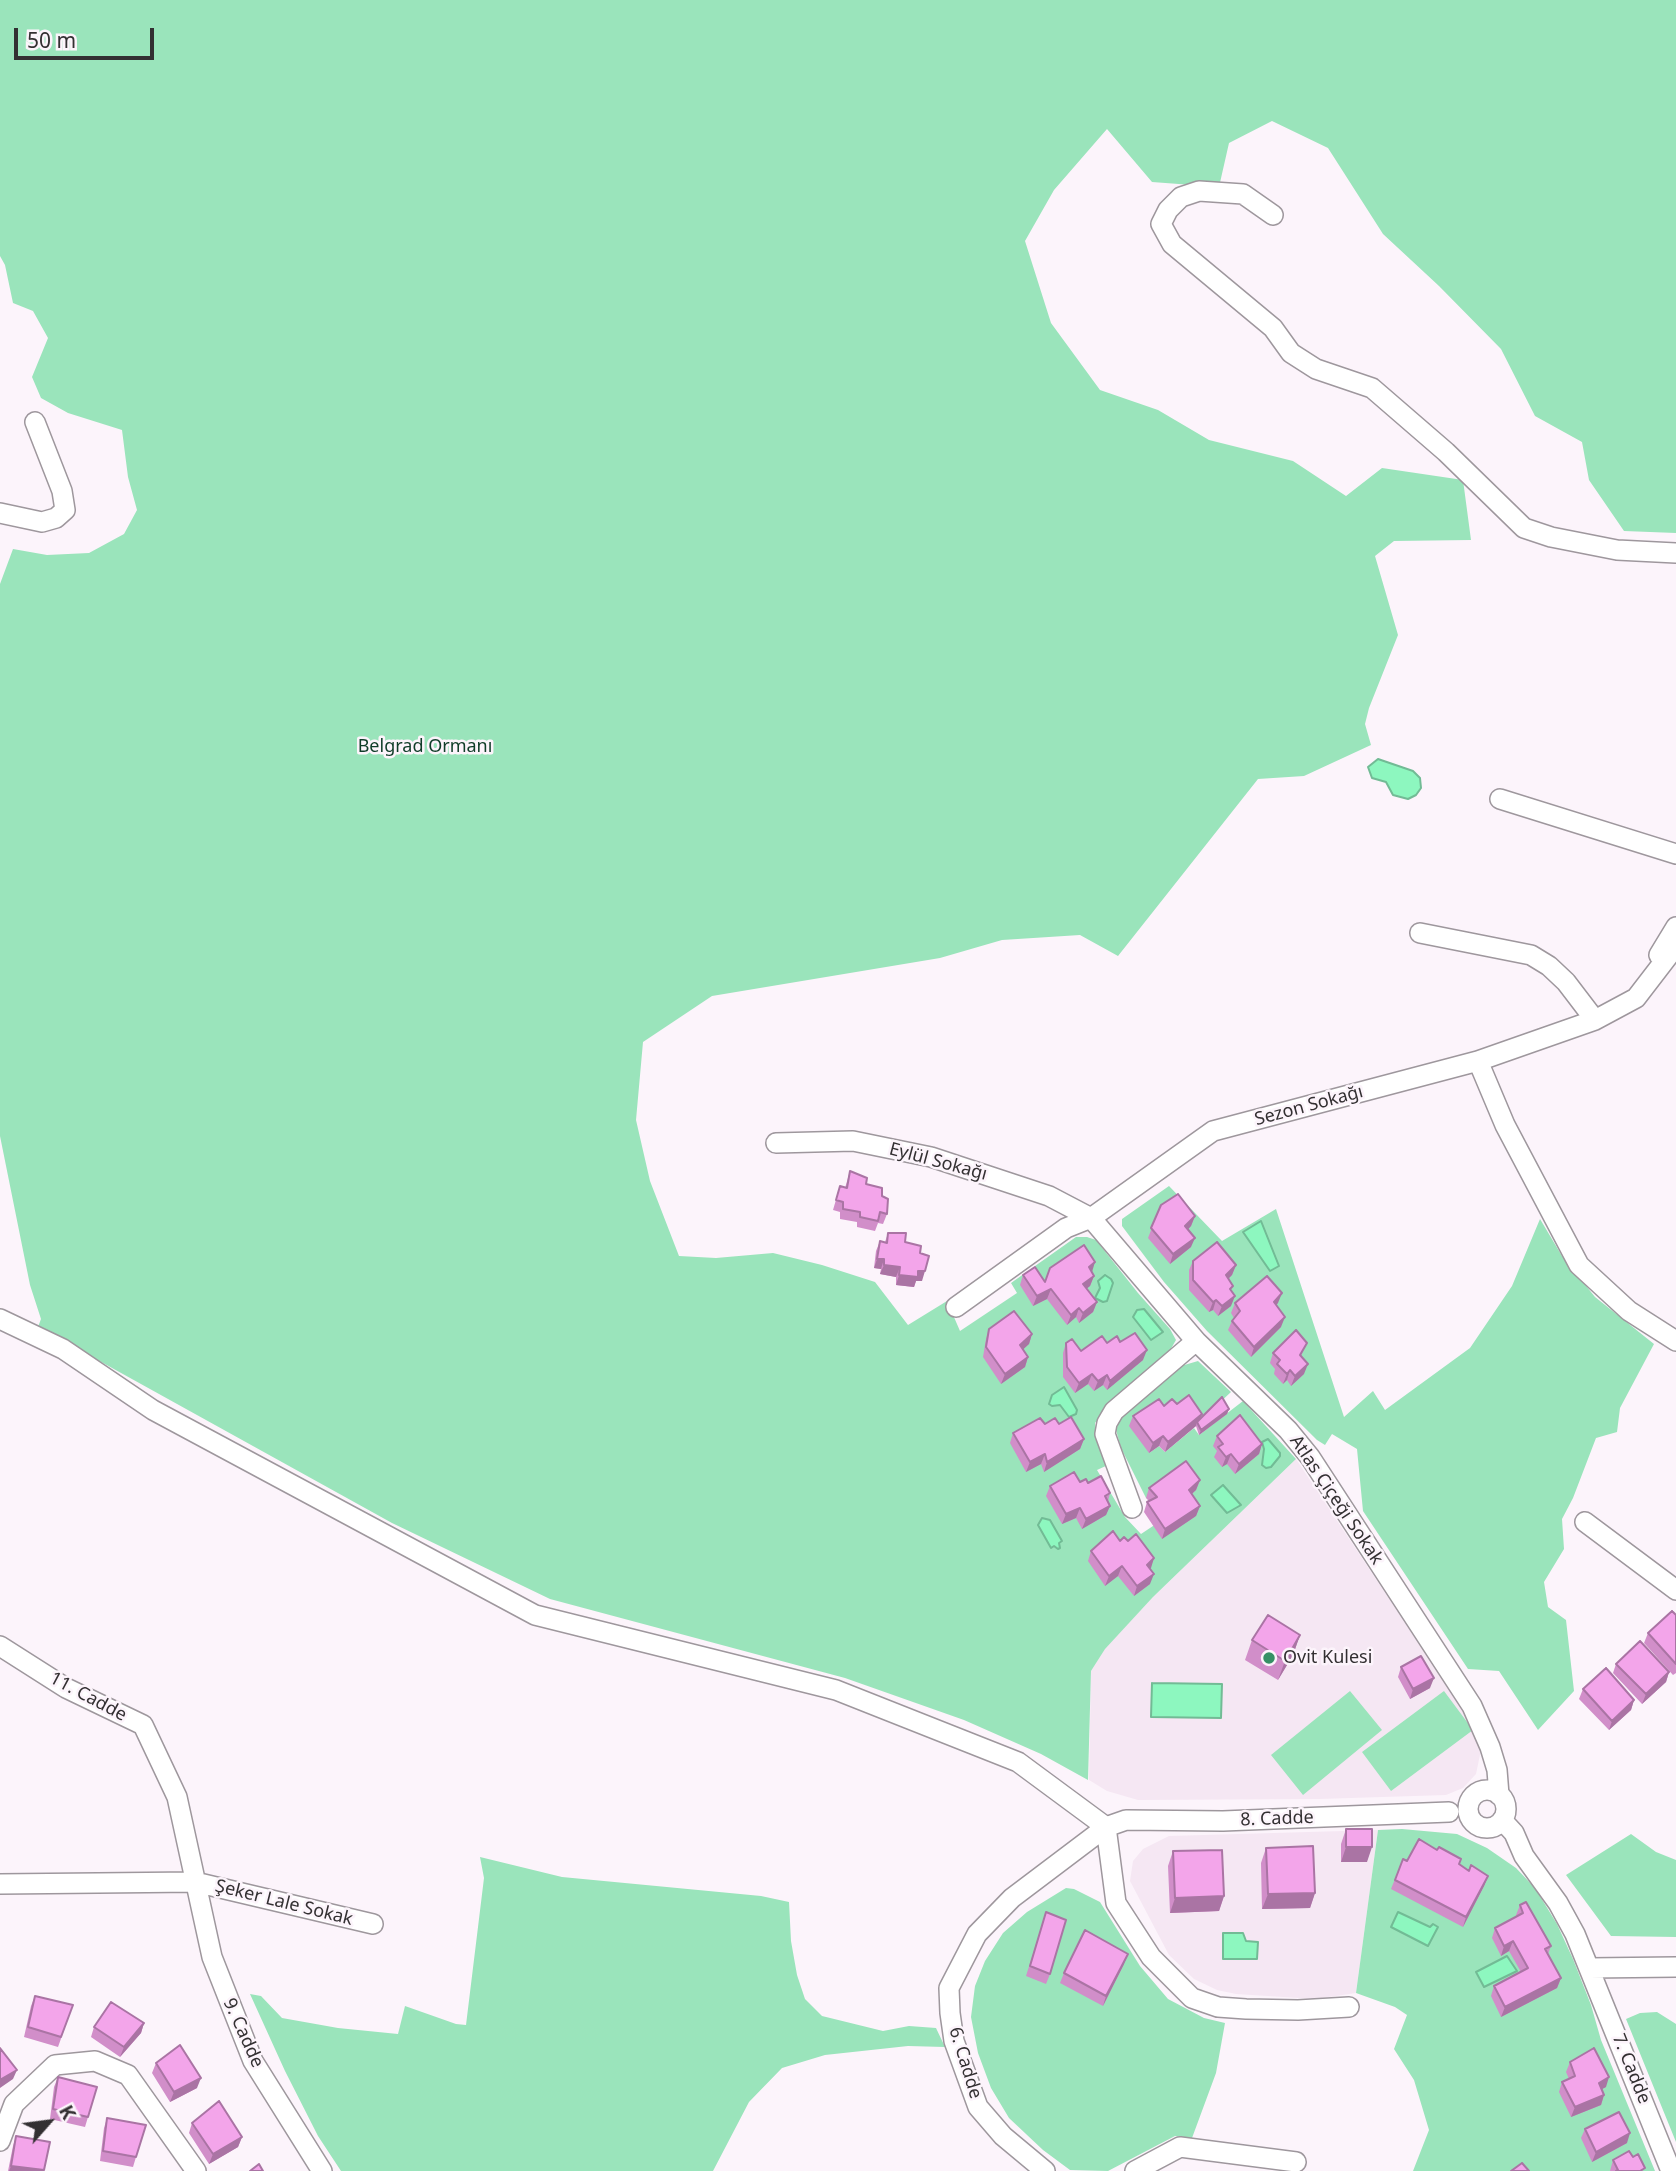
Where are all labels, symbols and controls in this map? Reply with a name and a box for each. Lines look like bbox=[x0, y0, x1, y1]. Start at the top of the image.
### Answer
scale bar bbox=[18, 14, 158, 58]
text: 50 m bbox=[27, 26, 76, 54]
park label: Belgrad Ormanı bbox=[358, 736, 492, 758]
street label: Sezon Sokağı bbox=[1252, 1081, 1366, 1131]
street label: Eylül Sokağı bbox=[887, 1139, 989, 1185]
street label: Atlas Çiçeği Sokak bbox=[1285, 1431, 1387, 1569]
place label: Ovit Kulesi bbox=[1283, 1647, 1372, 1669]
marker: Ovit Kulesi bbox=[1261, 1650, 1277, 1666]
street label: 11. Cadde bbox=[46, 1668, 130, 1726]
street label: 8. Cadde bbox=[1240, 1807, 1314, 1831]
street label: Şeker Lale Sokak bbox=[213, 1875, 355, 1931]
street label: 9. Cadde bbox=[218, 1995, 268, 2071]
street label: 6. Cadde bbox=[944, 2025, 986, 2101]
street label: 7. Cadde bbox=[1607, 2031, 1655, 2107]
north arrow bbox=[14, 2087, 84, 2157]
text: K bbox=[53, 2100, 82, 2124]

